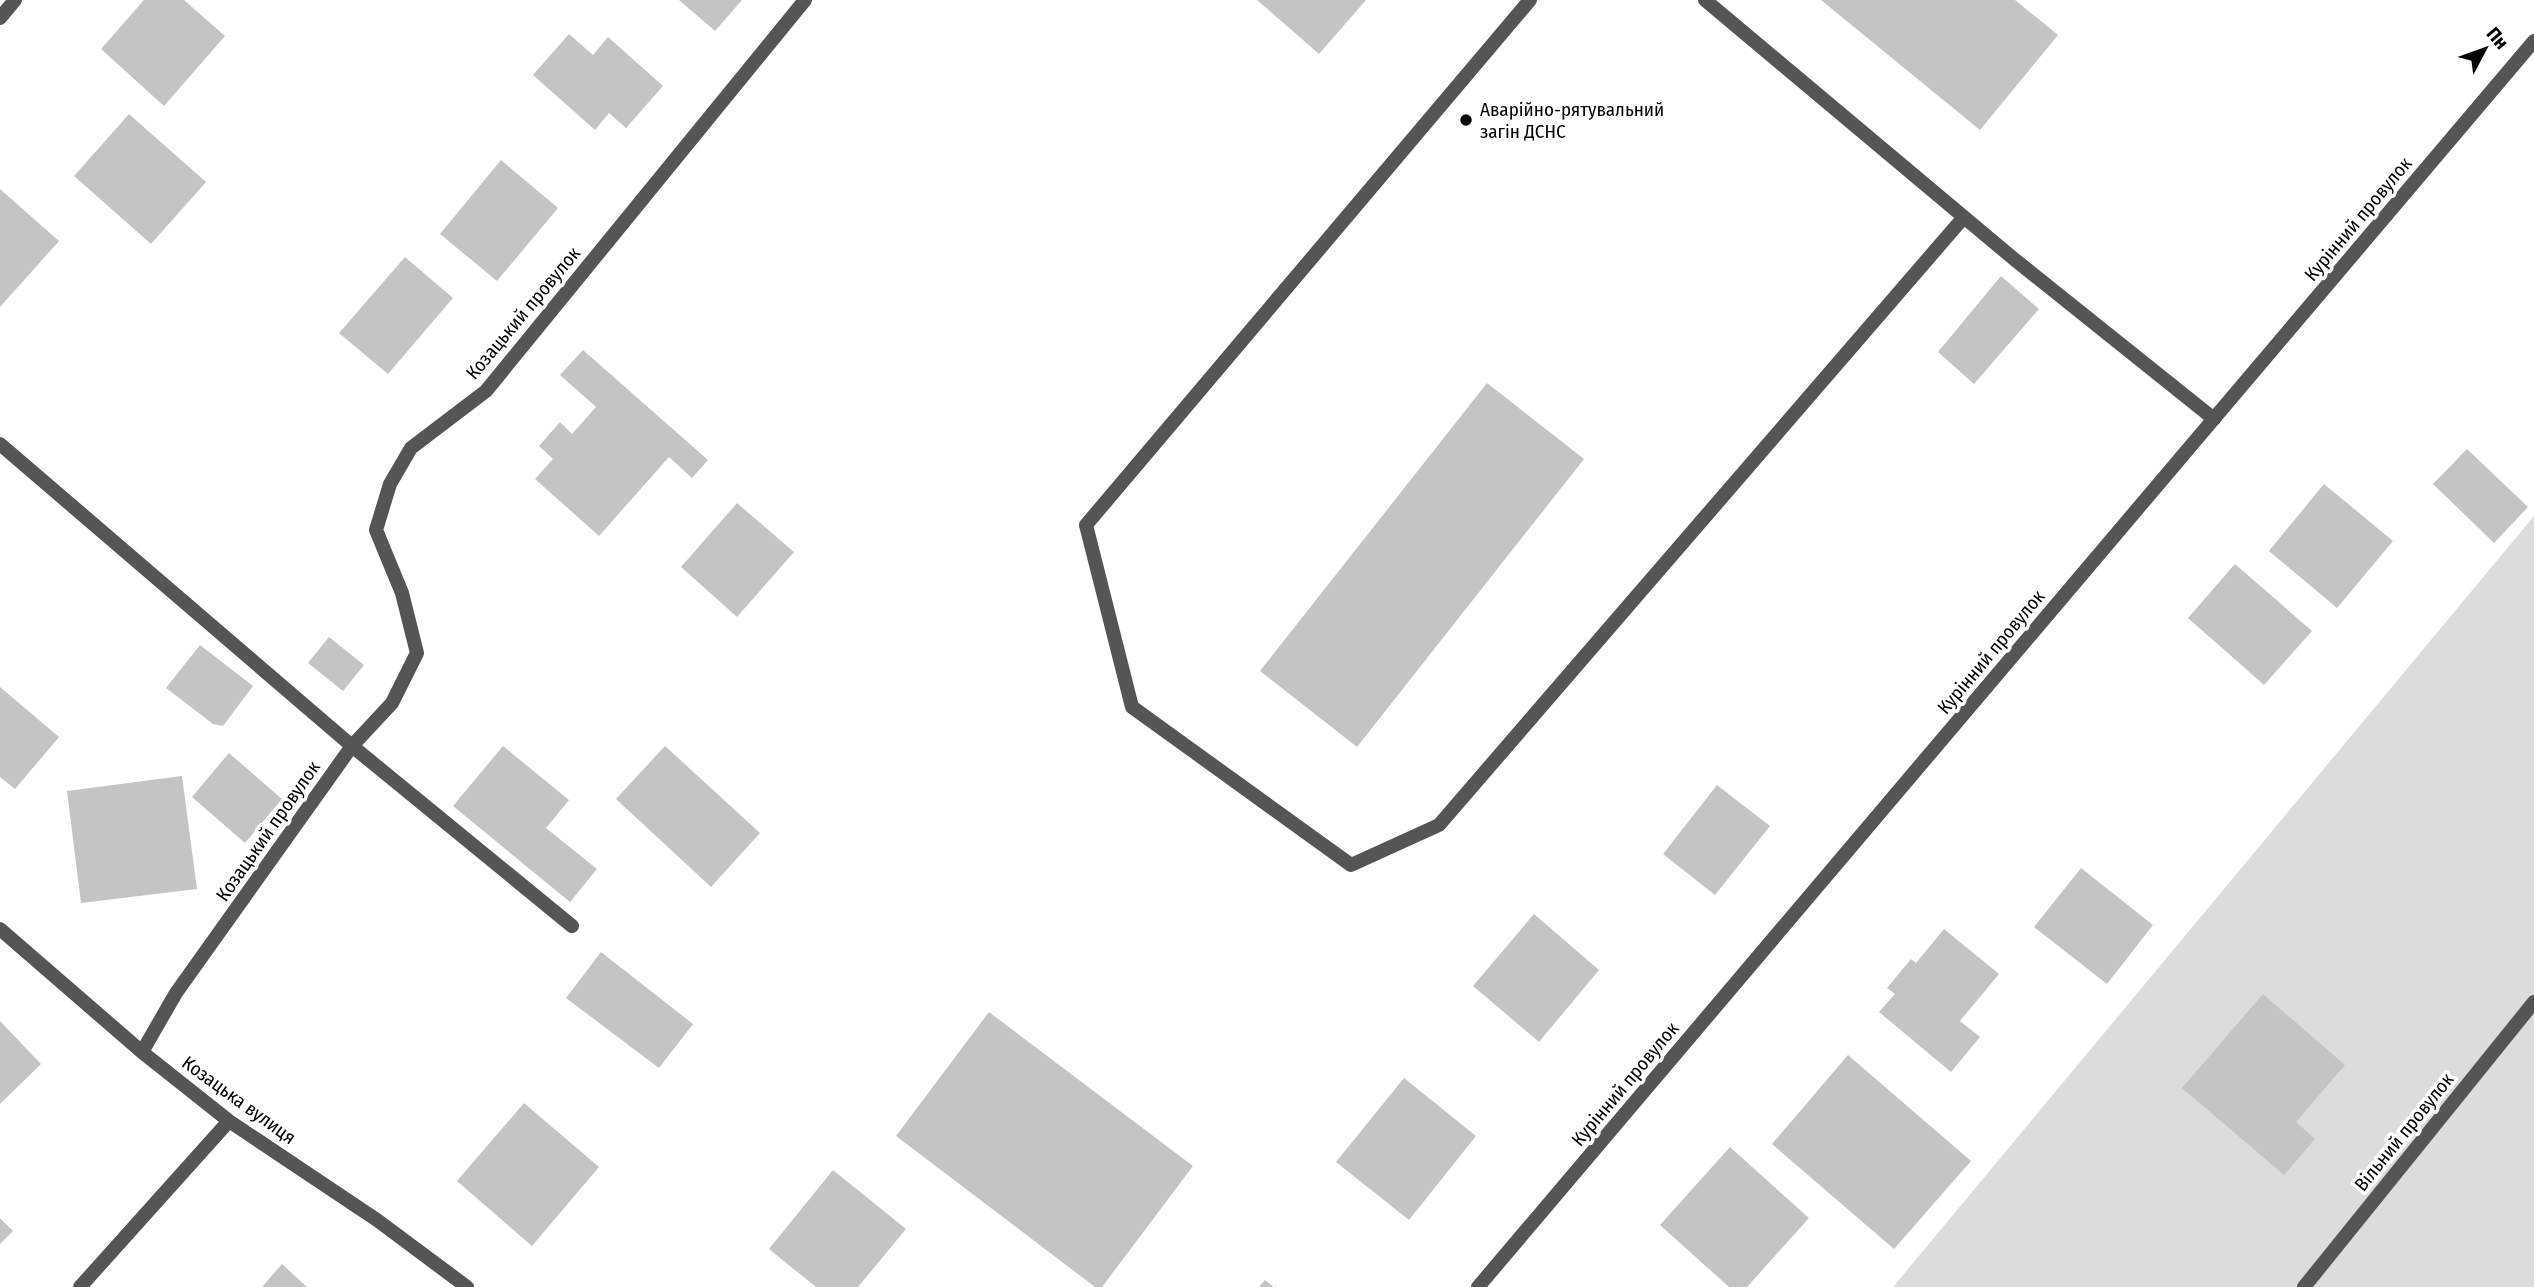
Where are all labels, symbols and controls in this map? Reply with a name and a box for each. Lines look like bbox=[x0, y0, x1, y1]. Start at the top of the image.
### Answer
north arrow bbox=[2450, 14, 2520, 84]
text: Пн bbox=[2482, 23, 2513, 54]
place label: Аварійно-рятувальний загін ДСНС bbox=[1480, 98, 1664, 143]
marker: Аварійно-рятувальний загін ДСНС bbox=[1458, 112, 1474, 128]
street label: Курінний провулок bbox=[2299, 152, 2417, 286]
street label: Козацький провулок bbox=[461, 242, 585, 384]
street label: Курінний провулок bbox=[1932, 585, 2050, 719]
street label: Козацький провулок bbox=[211, 756, 325, 906]
street label: Курінний провулок bbox=[1566, 1017, 1684, 1151]
street label: Козацька вулиця bbox=[178, 1051, 300, 1149]
street label: Вільний провулок bbox=[2349, 1068, 2459, 1196]

